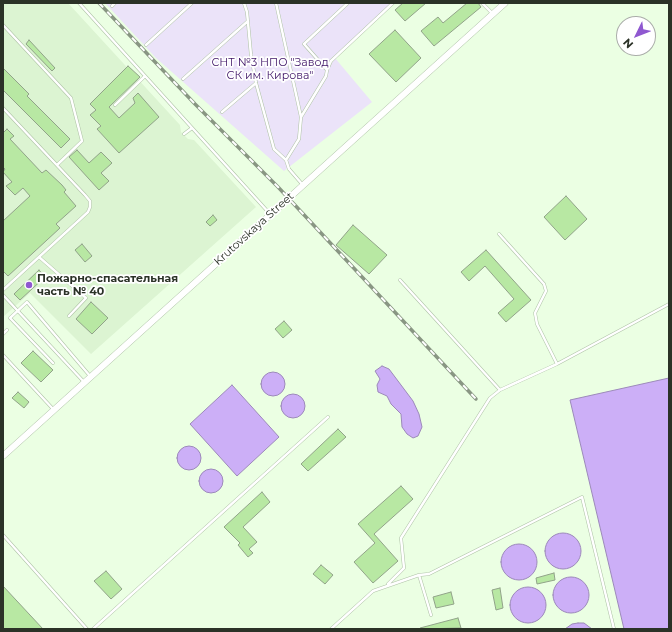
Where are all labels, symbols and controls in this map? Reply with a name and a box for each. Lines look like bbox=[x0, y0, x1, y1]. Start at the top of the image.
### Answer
north arrow bbox=[616, 16, 656, 56]
text: N bbox=[620, 35, 636, 52]
park label: СНТ №3 НПО "Завод СК им. Кирова" bbox=[211, 56, 329, 82]
street label: Krutovskaya Street bbox=[211, 190, 297, 268]
place label: Пожарно-спасательная часть № 40 bbox=[37, 272, 178, 298]
marker: Пожарно-спасательная часть № 40 bbox=[24, 280, 34, 290]

